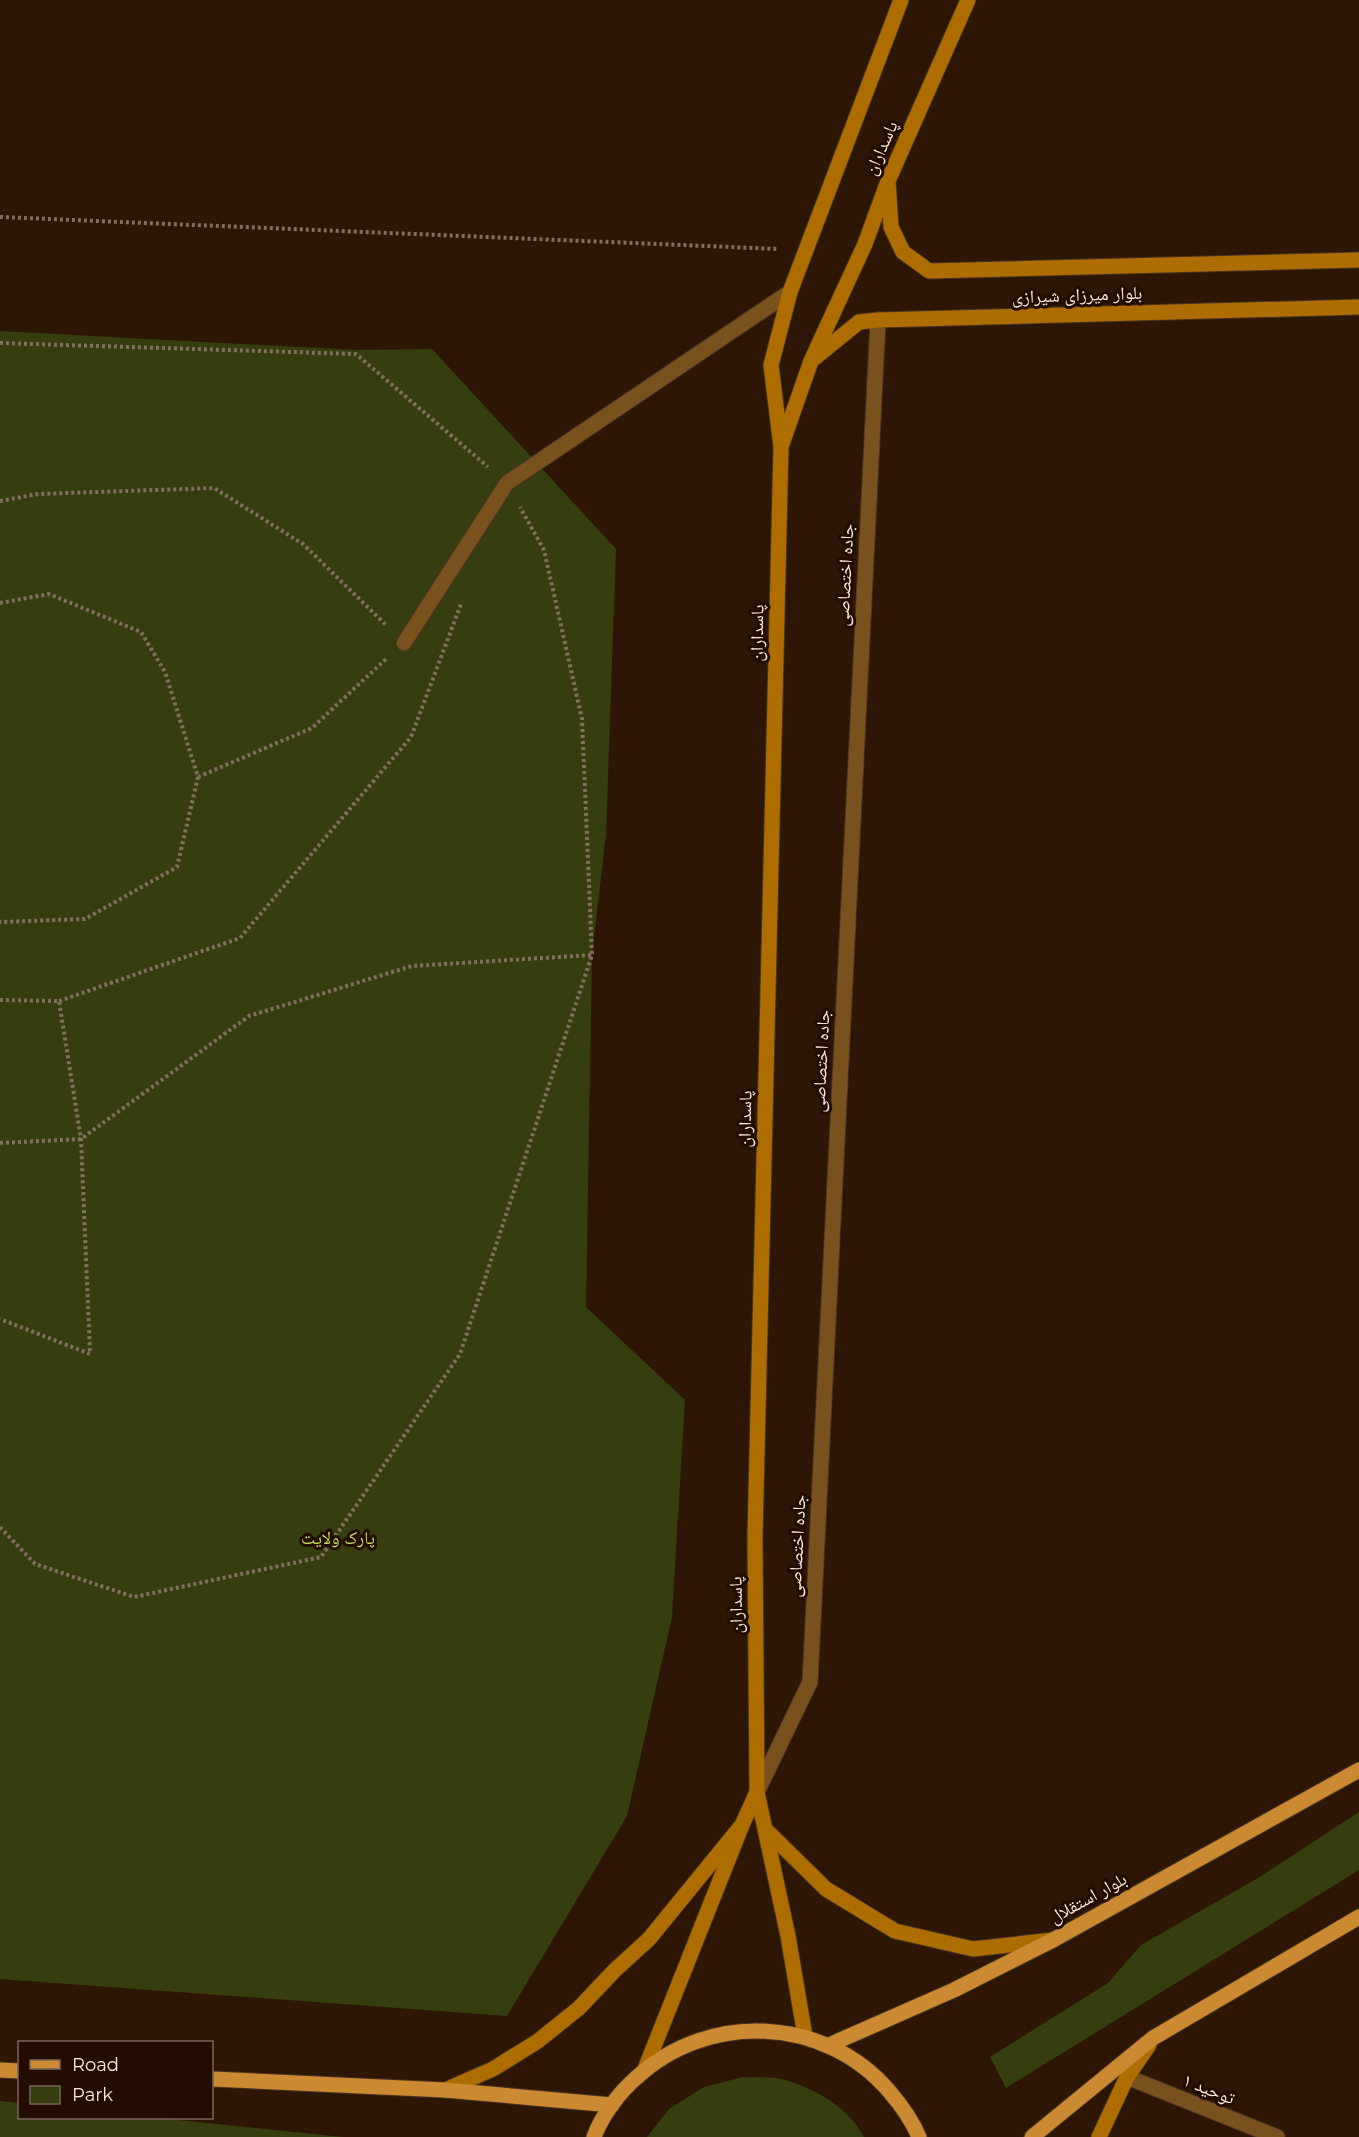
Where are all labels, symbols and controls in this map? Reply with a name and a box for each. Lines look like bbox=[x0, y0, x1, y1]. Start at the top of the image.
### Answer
street label: پاسداران bbox=[859, 117, 903, 179]
street label: بلوار میرزای شیرازی bbox=[1011, 282, 1143, 308]
street label: جاده اختصاصی bbox=[831, 523, 859, 627]
street label: پاسداران bbox=[746, 604, 769, 662]
street label: جاده اختصاصی bbox=[807, 1009, 835, 1113]
street label: پاسداران bbox=[734, 1090, 757, 1148]
street label: جاده اختصاصی bbox=[783, 1494, 811, 1598]
park label: پارک ولایت bbox=[301, 1527, 375, 1549]
street label: پاسداران bbox=[725, 1576, 748, 1634]
street label: بلوار استقلال bbox=[1045, 1868, 1131, 1928]
legend bbox=[18, 2041, 213, 2119]
text: Road bbox=[72, 2054, 119, 2076]
street label: توحید ۱ bbox=[1180, 2069, 1238, 2109]
text: Park bbox=[72, 2084, 113, 2106]

